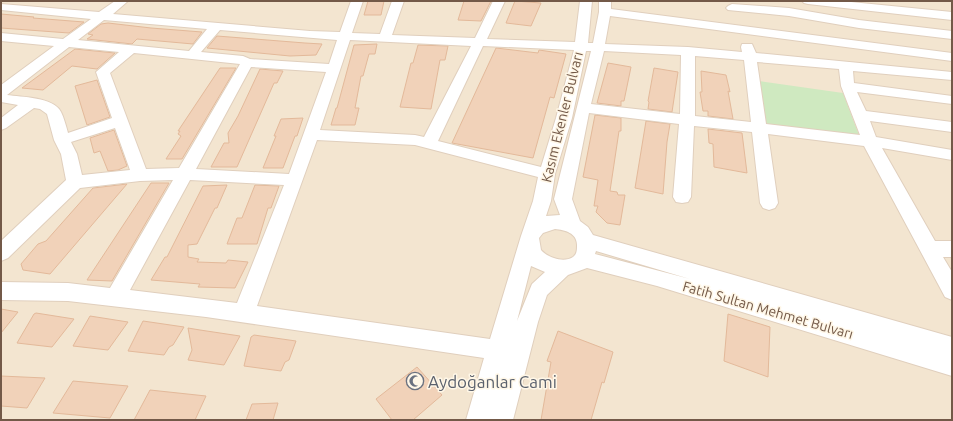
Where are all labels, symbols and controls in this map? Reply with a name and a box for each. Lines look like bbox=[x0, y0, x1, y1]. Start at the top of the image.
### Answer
street label: Kasım Ekenler Bulvarı bbox=[538, 50, 586, 184]
street label: Fatih Sultan Mehmet Bulvarı bbox=[681, 278, 855, 342]
mosque icon: Aydoğanlar Cami bbox=[405, 371, 425, 391]
place label: Aydoğanlar Cami bbox=[428, 372, 557, 391]

